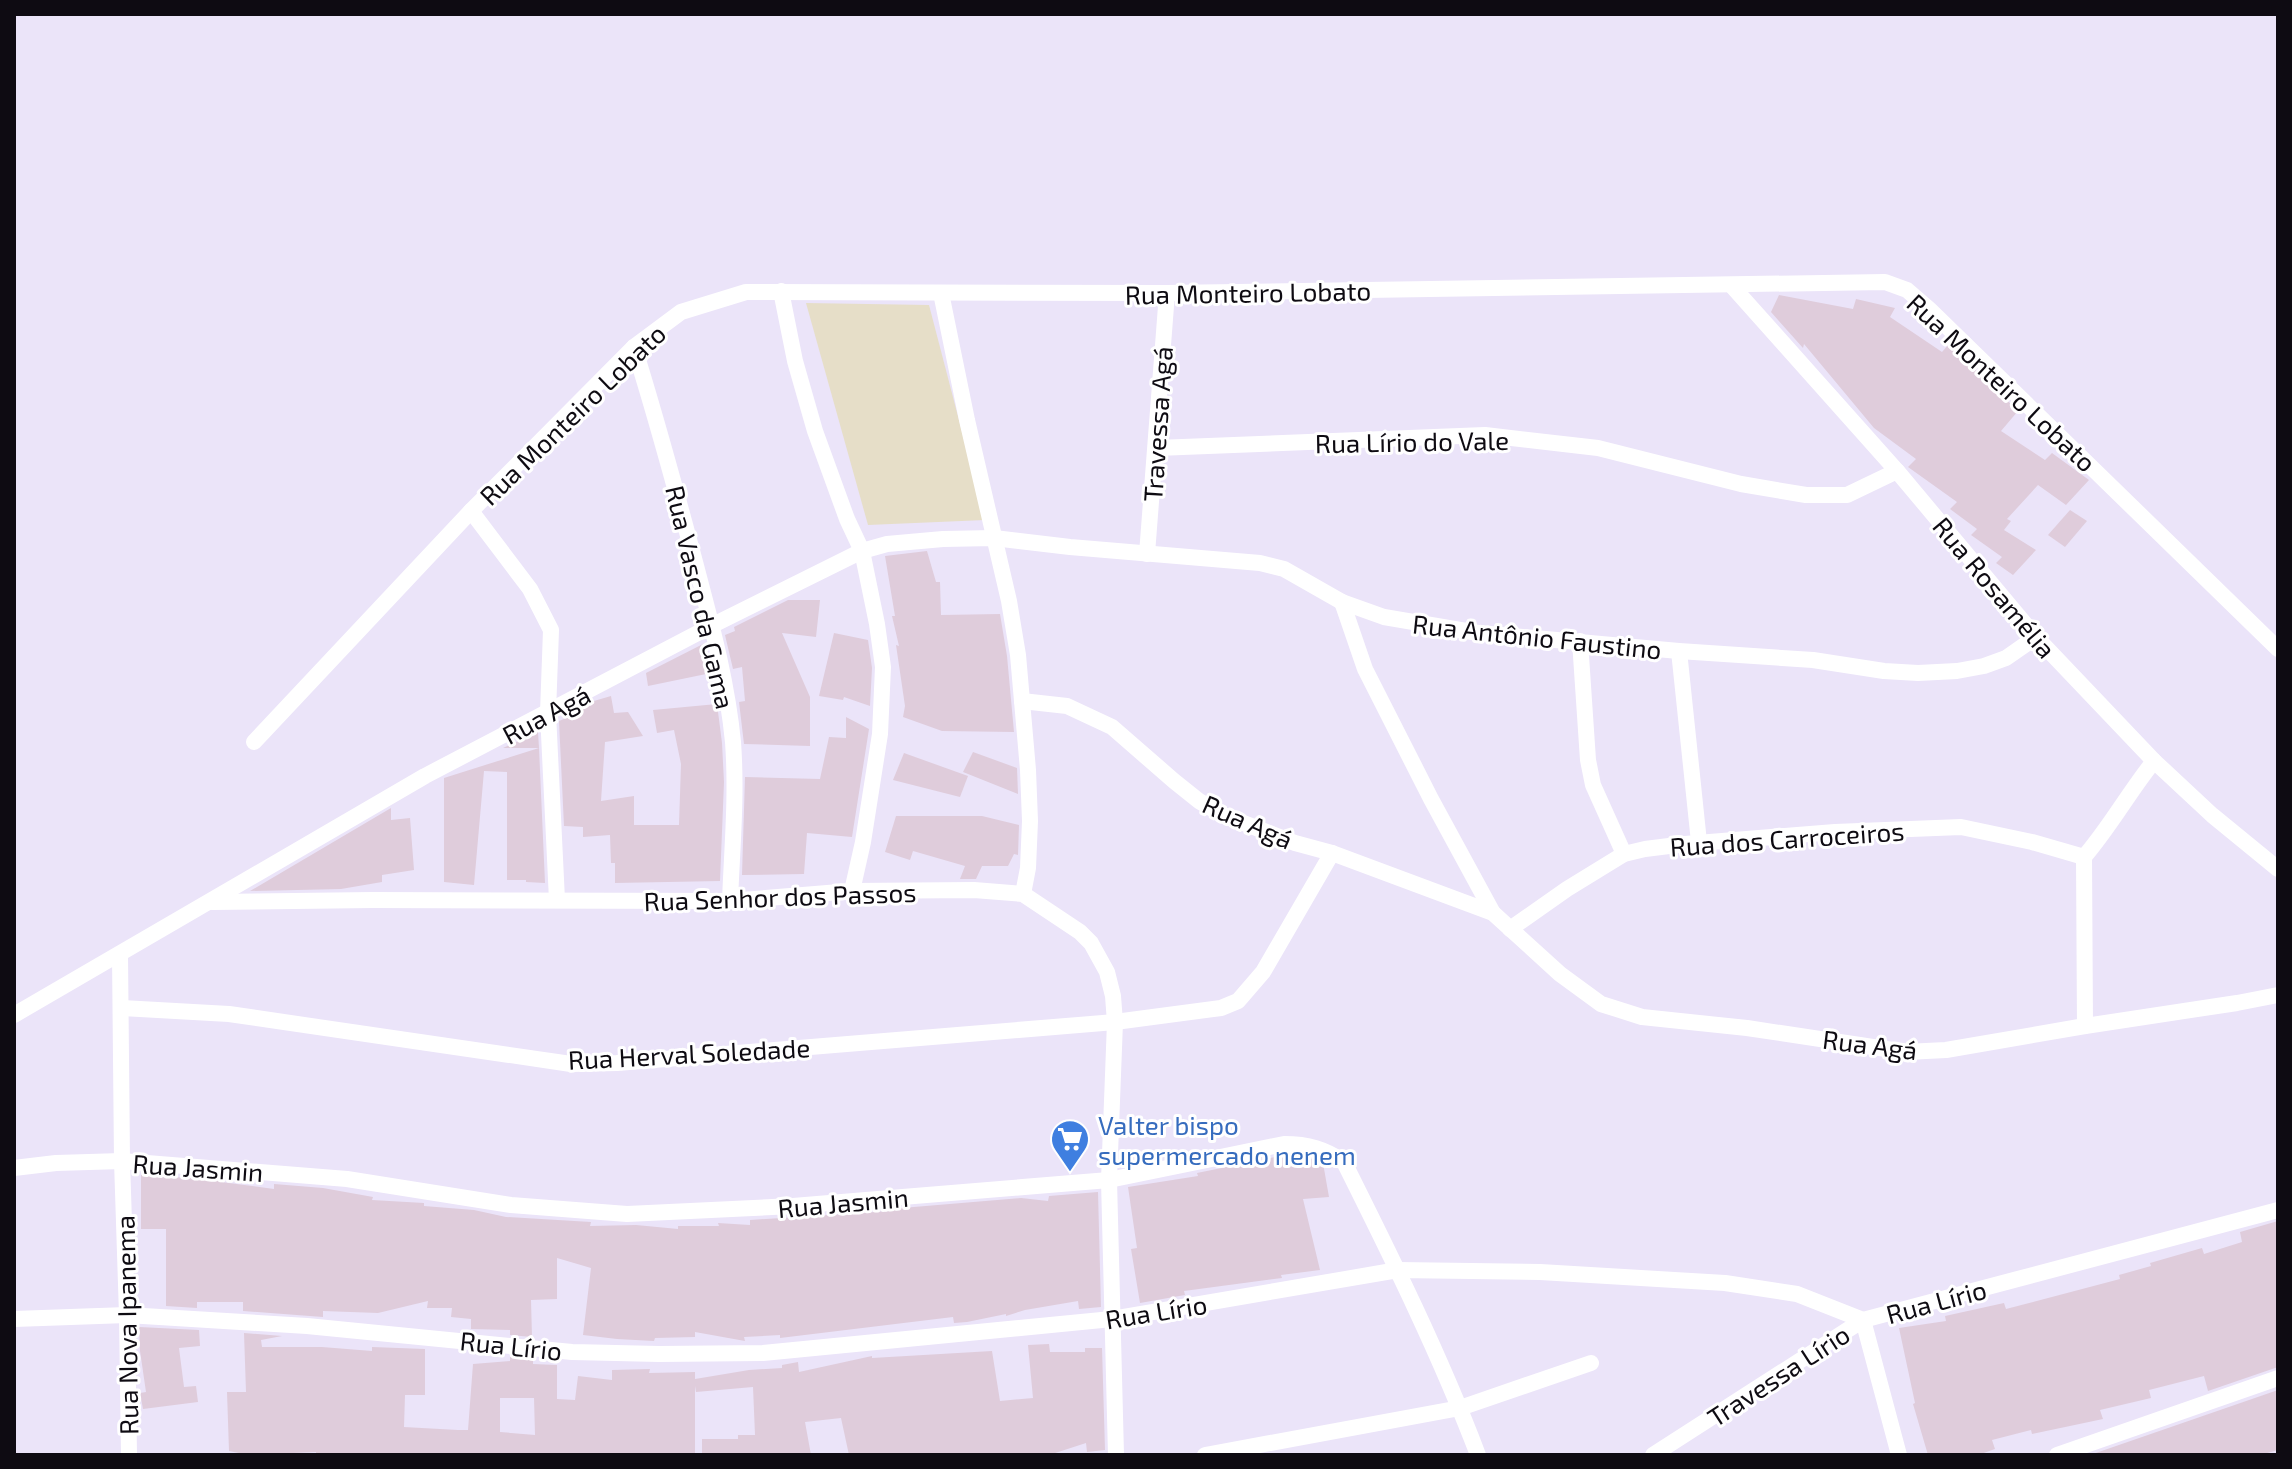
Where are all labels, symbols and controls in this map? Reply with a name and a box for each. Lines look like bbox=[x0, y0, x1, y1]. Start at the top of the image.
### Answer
street label: Rua Monteiro Lobato bbox=[1125, 274, 1371, 310]
street label: Rua Monteiro Lobato bbox=[1901, 287, 2103, 477]
street label: Rua Monteiro Lobato bbox=[473, 317, 671, 511]
street label: Travessa Agá bbox=[1136, 345, 1178, 503]
street label: Rua Lírio do Vale bbox=[1315, 424, 1509, 458]
street label: Rua Vasco da Gama bbox=[660, 482, 742, 712]
street label: Rua Rosamélia bbox=[1927, 510, 2063, 664]
street label: Rua Antônio Faustino bbox=[1411, 608, 1663, 664]
street label: Rua Agá bbox=[497, 678, 595, 750]
street label: Rua Agá bbox=[1198, 787, 1298, 855]
street label: Rua dos Carroceiros bbox=[1669, 814, 1905, 862]
street label: Rua Senhor dos Passos bbox=[643, 876, 917, 916]
street label: Rua Agá bbox=[1821, 1023, 1919, 1065]
street label: Rua Herval Soledade bbox=[567, 1031, 811, 1075]
place label: Valter bispo supermercado nenem bbox=[1098, 1109, 1356, 1170]
supermarket icon: Valter bispo supermercado nenem bbox=[1049, 1118, 1091, 1173]
street label: Rua Jasmin bbox=[132, 1147, 264, 1187]
street label: Rua Jasmin bbox=[776, 1181, 910, 1223]
street label: Rua Nova Ipanema bbox=[109, 1215, 143, 1435]
street label: Rua Lírio bbox=[1883, 1273, 1989, 1329]
street label: Rua Lírio bbox=[1103, 1288, 1209, 1334]
street label: Travessa Lírio bbox=[1701, 1318, 1855, 1432]
street label: Rua Lírio bbox=[458, 1324, 564, 1366]

